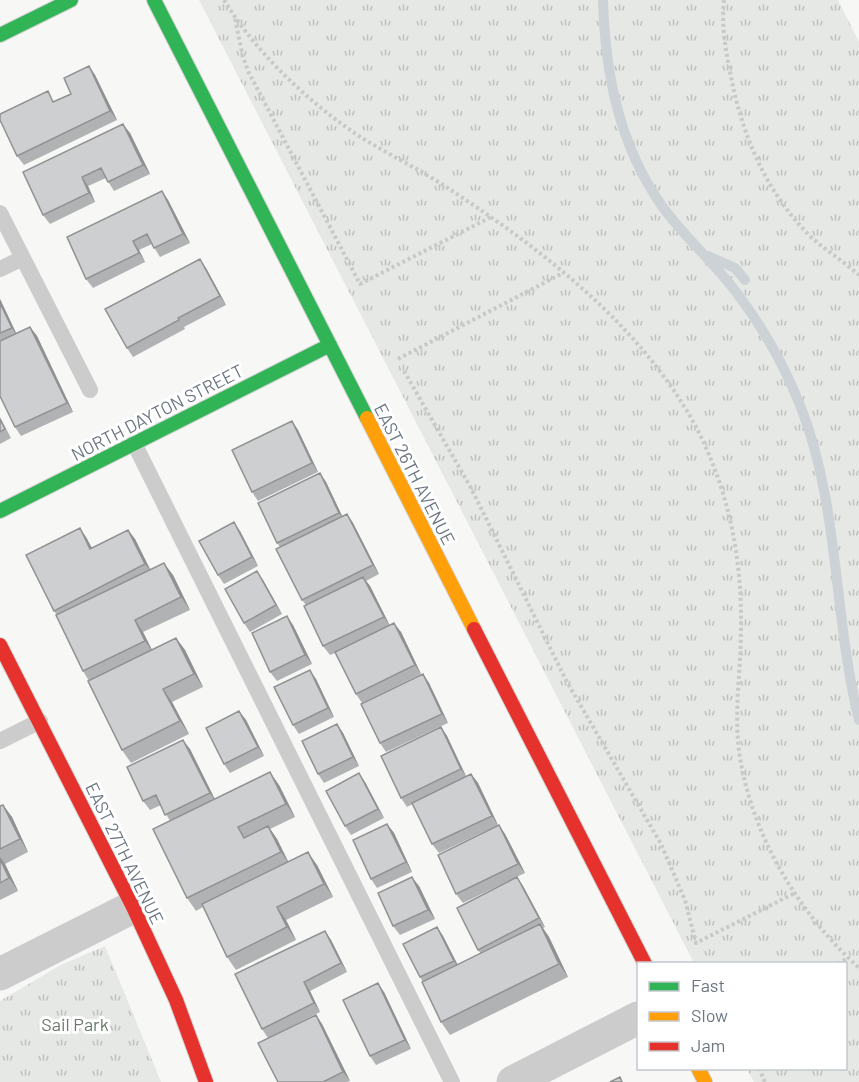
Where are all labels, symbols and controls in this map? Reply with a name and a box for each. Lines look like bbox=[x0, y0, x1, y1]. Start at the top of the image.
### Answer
street label: NORTH DAYTON STREET bbox=[67, 359, 247, 465]
street label: EAST 26TH AVENUE bbox=[370, 400, 460, 548]
street label: EAST 27TH AVENUE bbox=[81, 779, 169, 927]
legend bbox=[637, 962, 847, 1070]
text: Fast bbox=[691, 974, 725, 996]
text: Slow bbox=[691, 1004, 728, 1026]
park label: Sail Park bbox=[41, 1013, 109, 1035]
text: Jam bbox=[691, 1034, 725, 1056]

